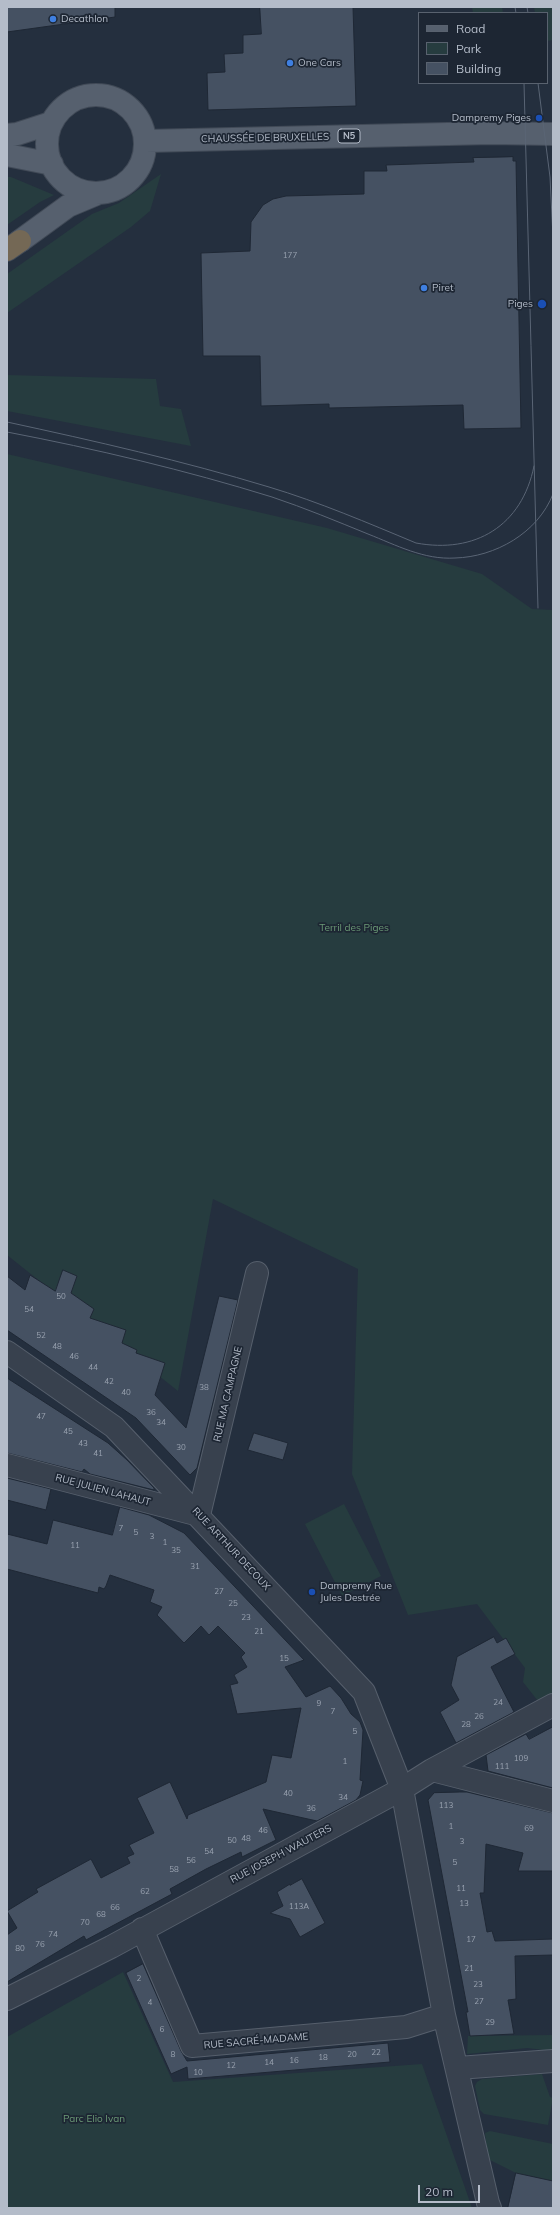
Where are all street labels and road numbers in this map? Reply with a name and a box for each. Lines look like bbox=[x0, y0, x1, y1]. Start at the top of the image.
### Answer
road number: N5 bbox=[338, 129, 360, 143]
street label: CHAUSSÉE DE BRUXELLES bbox=[201, 131, 329, 145]
street label: RUE MA CAMPAGNE bbox=[211, 1345, 245, 1443]
street label: RUE JULIEN LAHAUT bbox=[54, 1471, 152, 1509]
street label: RUE ARTHUR DECOUX bbox=[190, 1505, 272, 1593]
street label: RUE JOSEPH WAUTERS bbox=[228, 1822, 334, 1886]
street label: RUE SACRÉ-MADAME bbox=[203, 2030, 309, 2052]

